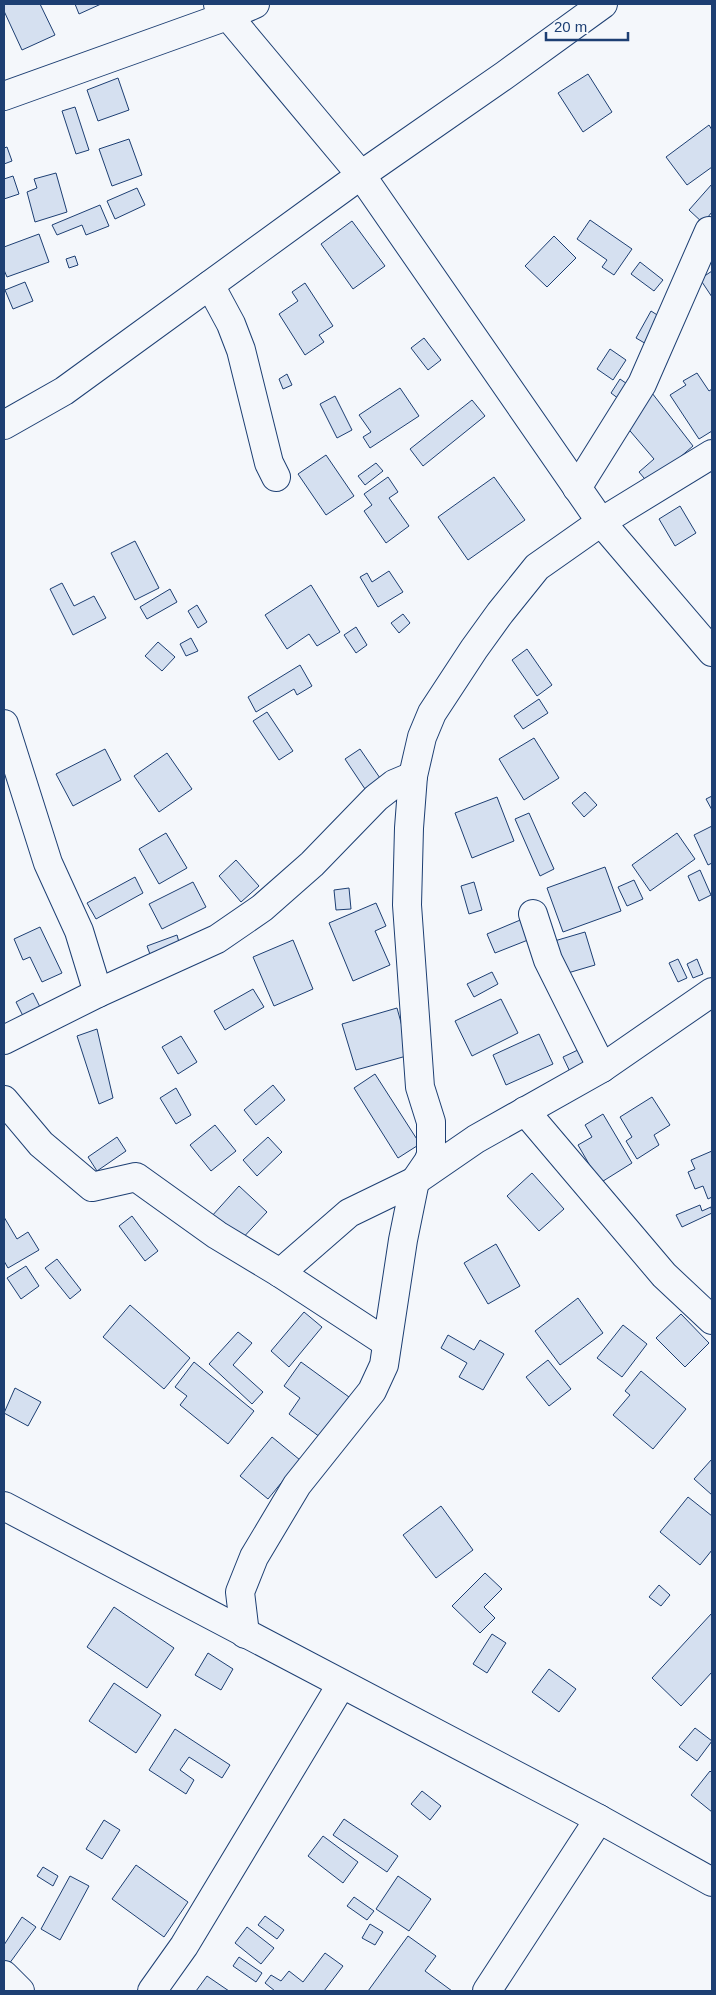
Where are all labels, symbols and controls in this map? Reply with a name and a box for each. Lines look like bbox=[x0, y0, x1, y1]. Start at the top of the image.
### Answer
scale bar bbox=[546, 10, 628, 42]
text: 20 m bbox=[554, 18, 587, 35]

